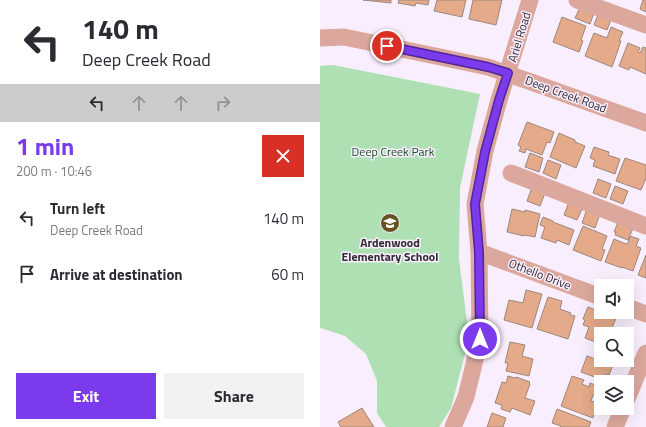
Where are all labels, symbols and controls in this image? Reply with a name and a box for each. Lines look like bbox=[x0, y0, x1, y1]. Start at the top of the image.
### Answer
text: 140 m bbox=[82, 7, 159, 50]
street label: Ariel Road bbox=[502, 10, 536, 64]
icon: left bbox=[16, 16, 68, 68]
pin bbox=[370, 29, 404, 63]
icon: arrive bbox=[376, 35, 398, 57]
text: Deep Creek Road bbox=[82, 46, 211, 73]
street label: Deep Creek Road bbox=[522, 70, 610, 118]
icon: left bbox=[86, 92, 108, 114]
icon: ahead bbox=[128, 92, 150, 114]
icon: ahead bbox=[170, 92, 192, 114]
icon: right bbox=[212, 92, 234, 114]
text: 1 min bbox=[16, 128, 74, 164]
button: close bbox=[262, 135, 304, 177]
park label: Deep Creek Park bbox=[352, 142, 435, 161]
text: 200 m · 10:46 bbox=[16, 161, 92, 181]
text: Turn left bbox=[50, 197, 105, 220]
icon: left bbox=[16, 207, 38, 229]
text: 140 m bbox=[263, 207, 304, 230]
school or university icon: Ardenwood Elementary School bbox=[379, 212, 401, 234]
text: Deep Creek Road bbox=[50, 220, 143, 240]
place label: Ardenwood Elementary School bbox=[342, 233, 438, 266]
street label: Othello Drive bbox=[506, 253, 574, 295]
icon: arrive bbox=[16, 263, 38, 285]
text: Arrive at destination bbox=[50, 263, 183, 286]
text: 60 m bbox=[271, 263, 304, 286]
map controls bbox=[594, 279, 634, 415]
button: sound bbox=[594, 279, 634, 319]
position arrow bbox=[459, 318, 501, 360]
button: search bbox=[594, 327, 634, 367]
button: Exit bbox=[16, 373, 156, 419]
button: Share bbox=[164, 373, 304, 419]
button: layers bbox=[594, 375, 634, 415]

